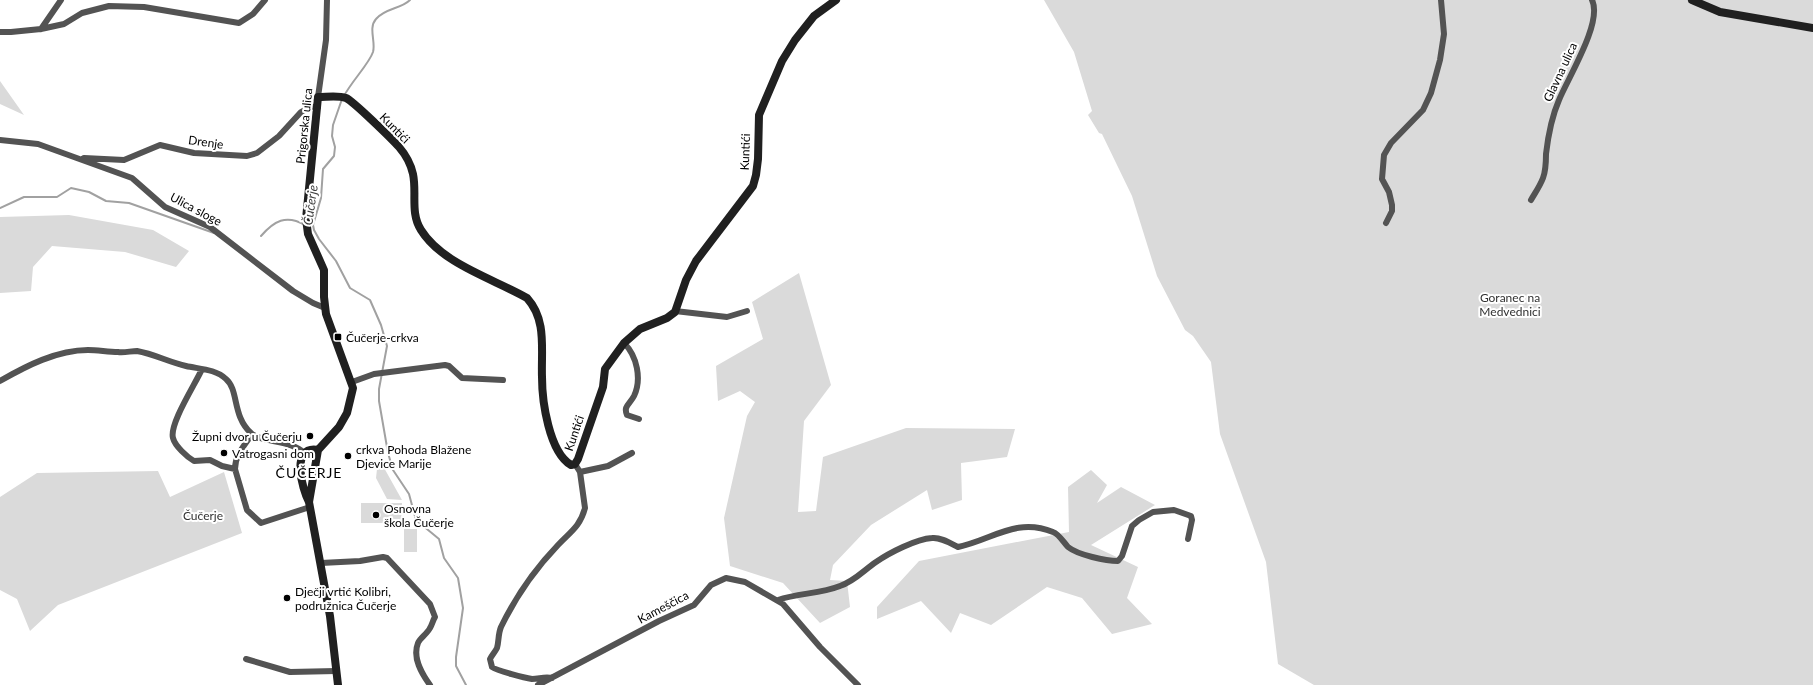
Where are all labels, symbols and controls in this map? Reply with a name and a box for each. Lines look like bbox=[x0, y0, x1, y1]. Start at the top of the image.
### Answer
street label: Glavna ulica bbox=[1540, 40, 1580, 104]
street label: Prigorska ulica bbox=[293, 87, 315, 165]
street label: Kuntići bbox=[377, 110, 413, 146]
street label: Drenje bbox=[187, 132, 225, 152]
street label: Kuntići bbox=[737, 133, 753, 171]
water label: Čučerje bbox=[299, 184, 321, 226]
street label: Ulica sloge bbox=[168, 189, 224, 229]
park label: Goranec na Medvednici bbox=[1479, 290, 1541, 319]
place label: Čučerje-crkva bbox=[346, 330, 419, 345]
marker: Čučerje-crkva bbox=[333, 332, 343, 342]
street label: Kuntići bbox=[561, 413, 587, 453]
place label: Župni dvor u Čučerju bbox=[192, 429, 302, 444]
marker: Župni dvor u Čučerju bbox=[305, 431, 315, 441]
place label: crkva Pohoda Blažene Djevice Marije bbox=[356, 442, 471, 471]
place label: Vatrogasni dom bbox=[232, 446, 314, 461]
marker: Vatrogasni dom bbox=[219, 448, 229, 458]
marker: crkva Pohoda Blažene Djevice Marije bbox=[343, 451, 353, 461]
district label: ČUČERJE bbox=[276, 464, 342, 481]
place label: Osnovna škola Čučerje bbox=[384, 501, 454, 530]
park label: Čučerje bbox=[183, 508, 223, 523]
marker: Osnovna škola Čučerje bbox=[371, 510, 381, 520]
place label: Dječji vrtić Kolibri, podružnica Čučerje bbox=[295, 584, 396, 613]
street label: Kameščica bbox=[635, 587, 691, 627]
marker: Dječji vrtić Kolibri, podružnica Čučerje bbox=[282, 593, 292, 603]

